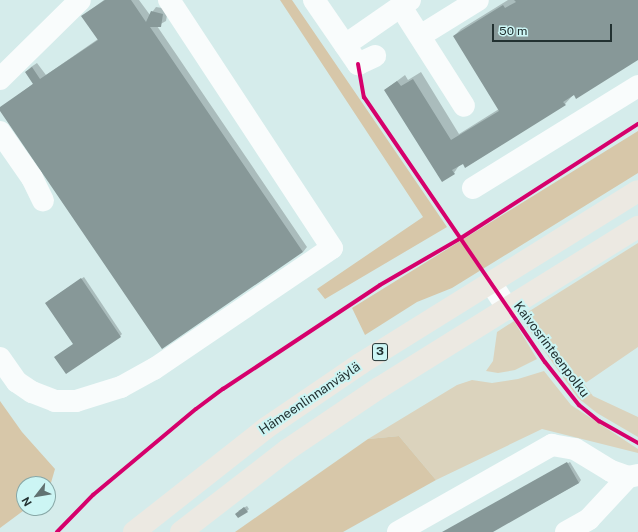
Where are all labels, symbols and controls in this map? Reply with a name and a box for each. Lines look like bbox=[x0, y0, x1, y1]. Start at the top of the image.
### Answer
scale bar bbox=[494, 16, 614, 42]
text: 50 m bbox=[499, 24, 527, 38]
street label: Kaivosrinteenpolku bbox=[510, 299, 592, 401]
road number: 3 bbox=[372, 342, 388, 362]
street label: Hämeenlinnanväylä bbox=[256, 359, 364, 439]
north arrow bbox=[16, 476, 56, 516]
text: N bbox=[19, 495, 34, 508]

